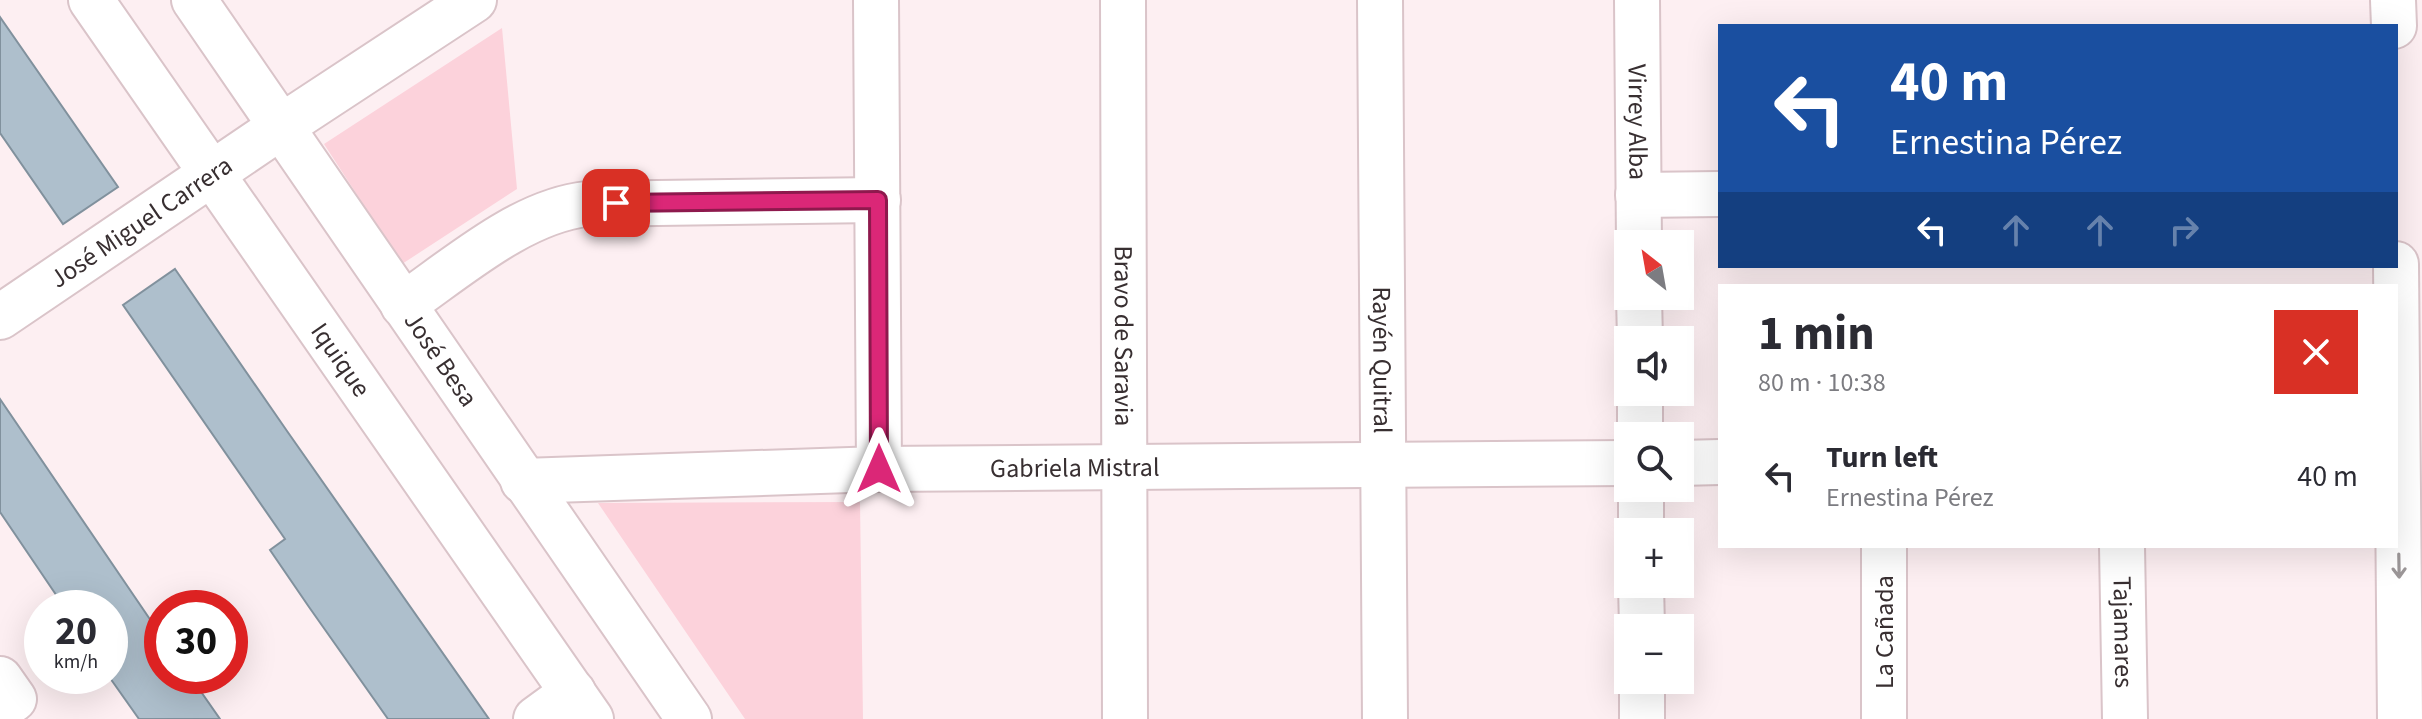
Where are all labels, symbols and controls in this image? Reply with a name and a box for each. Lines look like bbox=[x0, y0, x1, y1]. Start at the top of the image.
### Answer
text: 40 m bbox=[1890, 43, 2008, 122]
icon: left bbox=[1758, 56, 1862, 160]
street label: Virrey Alba bbox=[1619, 64, 1657, 180]
text: Ernestina Pérez bbox=[1890, 117, 2122, 168]
street label: José Miguel Carrera bbox=[42, 147, 239, 297]
pin bbox=[582, 169, 650, 237]
icon: arrive bbox=[594, 181, 638, 225]
icon: left bbox=[1910, 208, 1954, 252]
icon: ahead bbox=[1994, 208, 2038, 252]
icon: ahead bbox=[2078, 208, 2122, 252]
icon: right bbox=[2162, 208, 2206, 252]
north arrow bbox=[1614, 230, 1694, 310]
map controls bbox=[1614, 230, 1694, 694]
street label: Bravo de Saravia bbox=[1105, 245, 1143, 427]
street label: Rayén Quitral bbox=[1363, 286, 1402, 434]
text: 1 min bbox=[1758, 300, 1875, 368]
street label: José Besa bbox=[395, 304, 487, 414]
button: close bbox=[2274, 310, 2358, 394]
street label: Iquique bbox=[302, 315, 380, 404]
button: sound bbox=[1614, 326, 1694, 406]
text: 80 m · 10:38 bbox=[1758, 364, 1886, 401]
button: search bbox=[1614, 422, 1694, 502]
position arrow bbox=[837, 427, 921, 511]
text: Turn left bbox=[1826, 436, 1938, 479]
street label: Gabriela Mistral bbox=[990, 448, 1160, 487]
icon: left bbox=[1758, 454, 1802, 498]
text: 40 m bbox=[2297, 455, 2358, 498]
text: Ernestina Pérez bbox=[1826, 479, 1994, 516]
button: + bbox=[1614, 518, 1694, 598]
one-way arrow bbox=[2391, 552, 2406, 579]
street label: La Cañada bbox=[1866, 575, 1903, 689]
street label: Tajamares bbox=[2104, 576, 2143, 688]
speed limit sign: 30 bbox=[144, 590, 248, 694]
text: 20 bbox=[55, 603, 97, 660]
button: − bbox=[1614, 614, 1694, 694]
text: km/h bbox=[54, 648, 98, 676]

